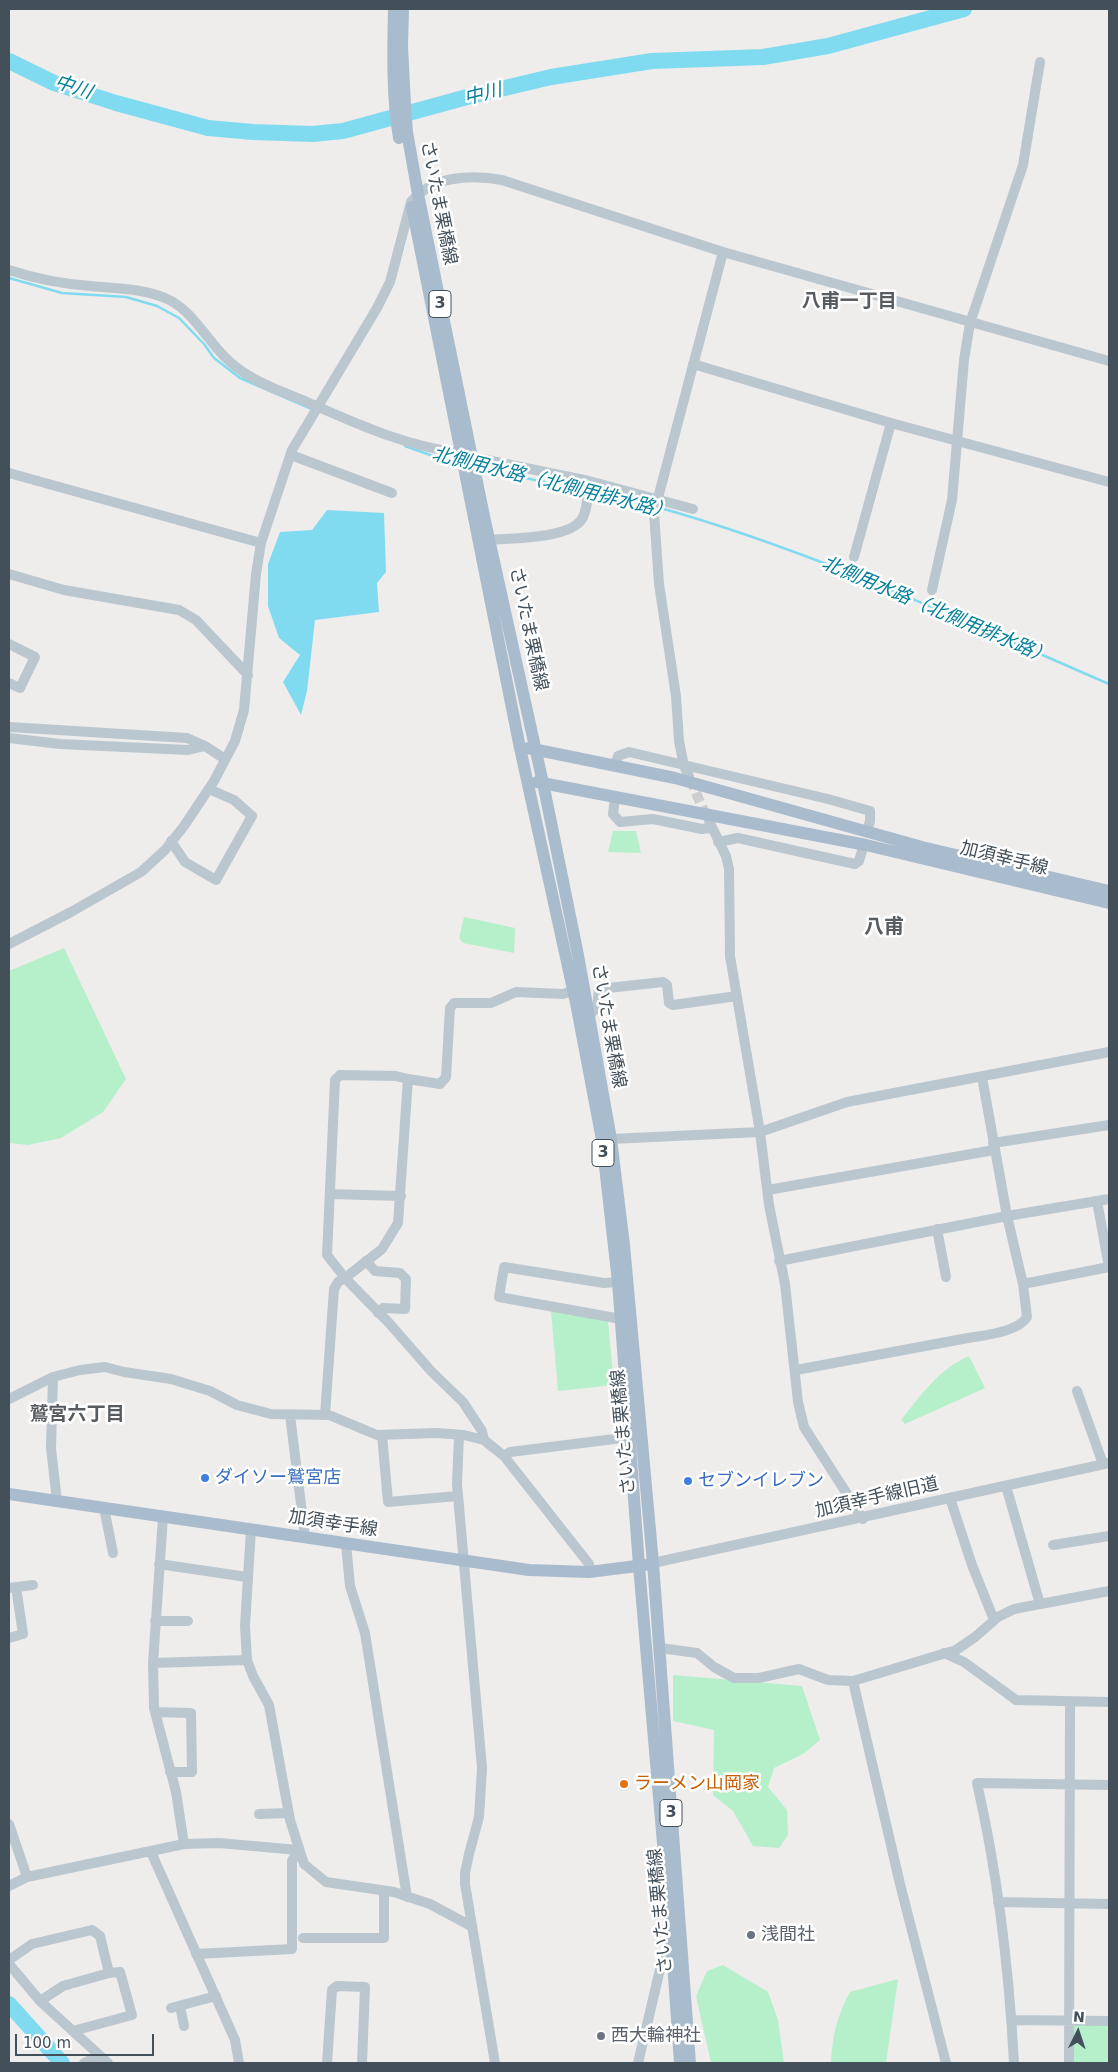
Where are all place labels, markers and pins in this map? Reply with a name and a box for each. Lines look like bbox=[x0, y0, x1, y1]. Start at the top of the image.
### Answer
place label: ダイソー鷲宮店 bbox=[215, 1467, 341, 1489]
place label: セブンイレブン bbox=[698, 1470, 824, 1492]
marker: ダイソー鷲宮店 bbox=[199, 1472, 211, 1484]
marker: セブンイレブン bbox=[682, 1475, 694, 1487]
place label: ラーメン山岡家 bbox=[634, 1773, 760, 1795]
marker: ラーメン山岡家 bbox=[618, 1778, 630, 1790]
place label: 浅間社 bbox=[761, 1924, 815, 1946]
marker: 浅間社 bbox=[745, 1929, 757, 1941]
place label: 西大輪神社 bbox=[611, 2025, 701, 2047]
marker: 西大輪神社 bbox=[595, 2030, 607, 2042]

